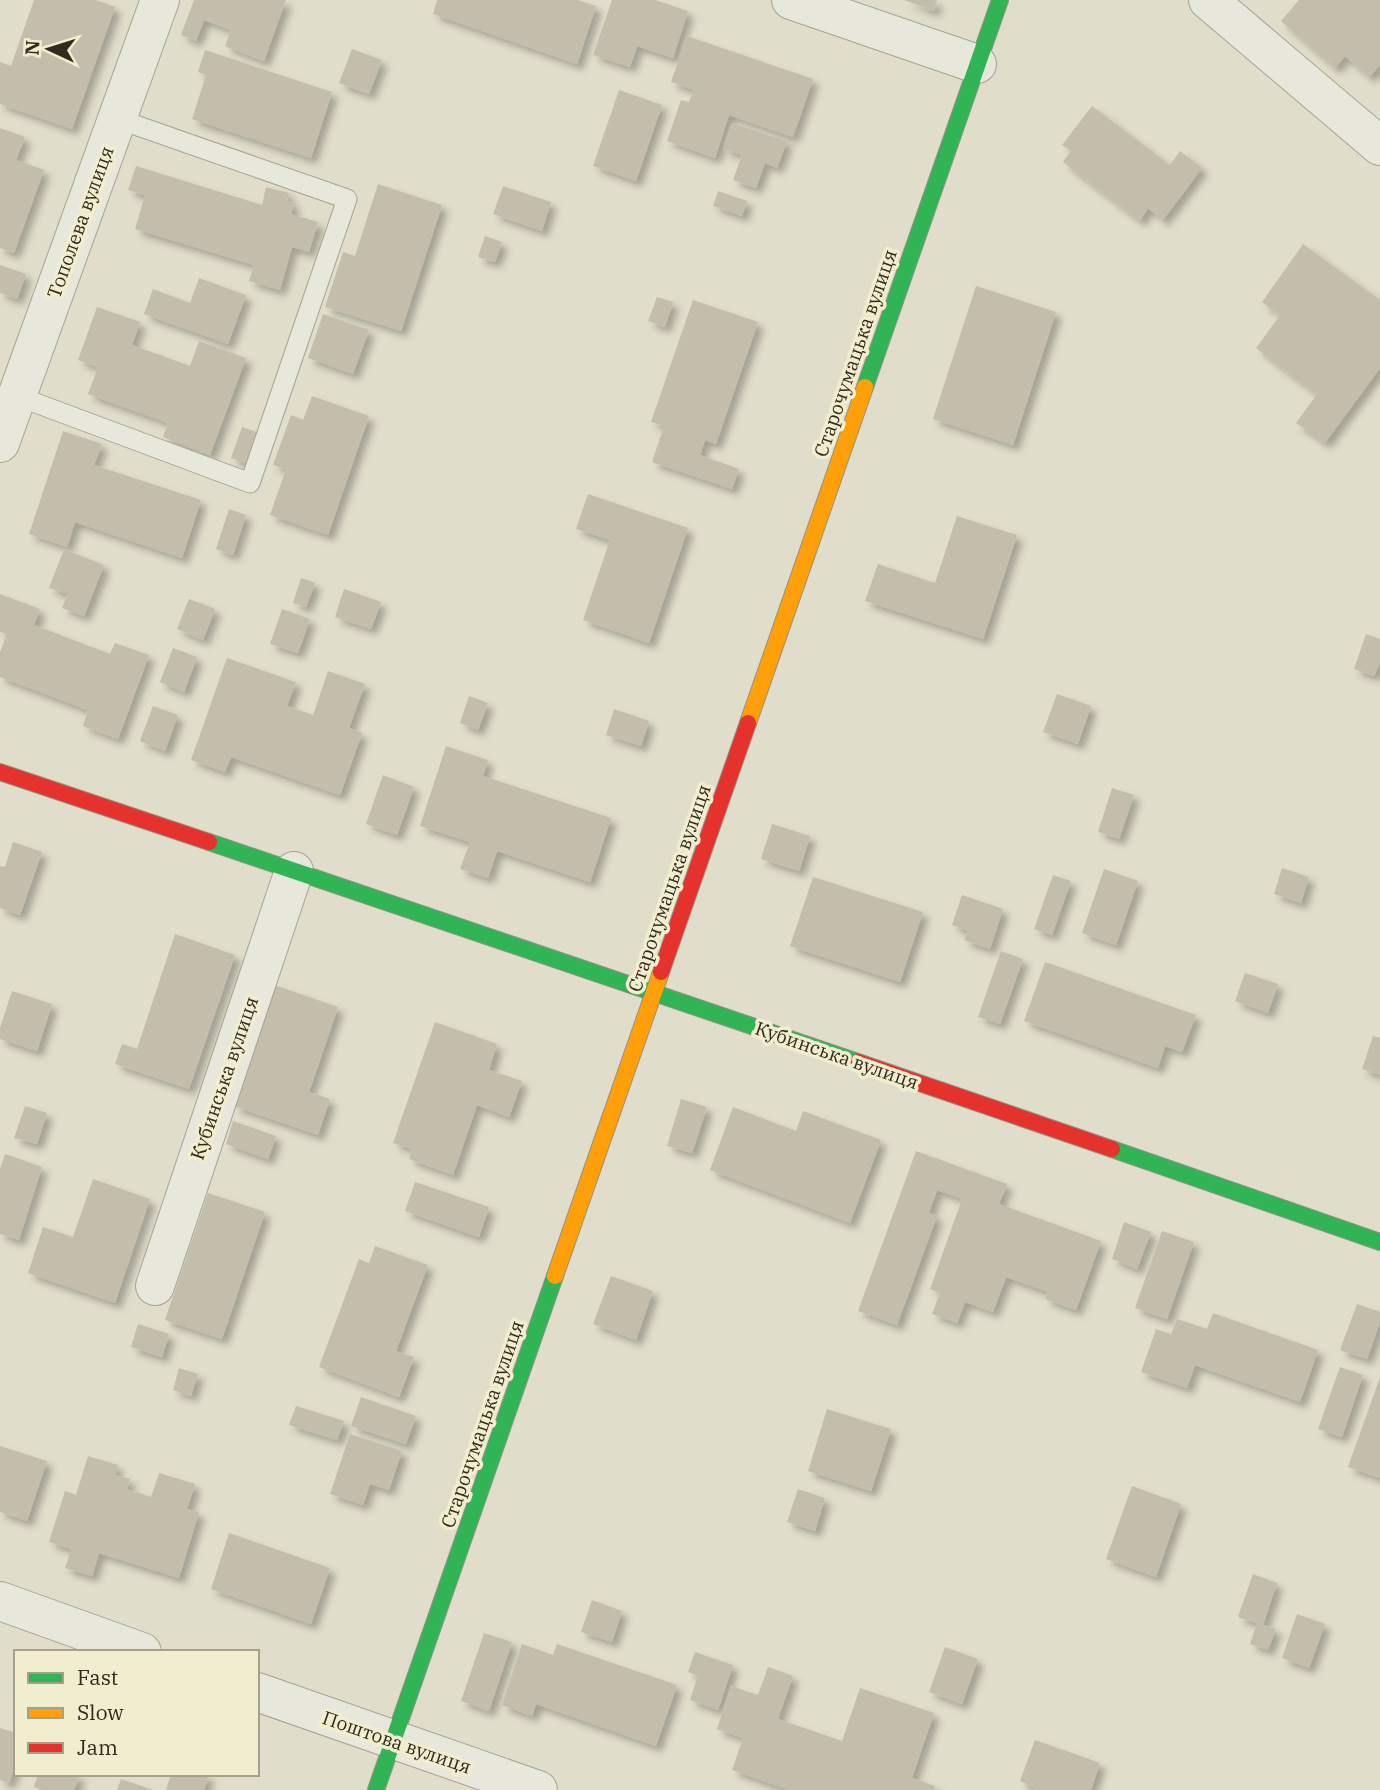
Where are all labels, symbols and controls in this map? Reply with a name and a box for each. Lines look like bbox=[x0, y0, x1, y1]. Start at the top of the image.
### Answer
north arrow bbox=[14, 14, 84, 84]
text: N bbox=[20, 39, 45, 56]
street label: Тополева вулиця bbox=[41, 143, 119, 301]
street label: Старочумацька вулиця bbox=[808, 246, 902, 460]
street label: Старочумацька вулиця bbox=[622, 781, 716, 995]
street label: Кубинська вулиця bbox=[185, 993, 263, 1163]
street label: Кубинська вулиця bbox=[752, 1016, 922, 1094]
street label: Старочумацька вулиця bbox=[435, 1317, 529, 1531]
legend bbox=[14, 1650, 259, 1776]
text: Fast bbox=[77, 1663, 118, 1691]
text: Slow bbox=[77, 1698, 124, 1726]
street label: Поштова вулиця bbox=[319, 1705, 475, 1779]
text: Jam bbox=[77, 1733, 118, 1761]

